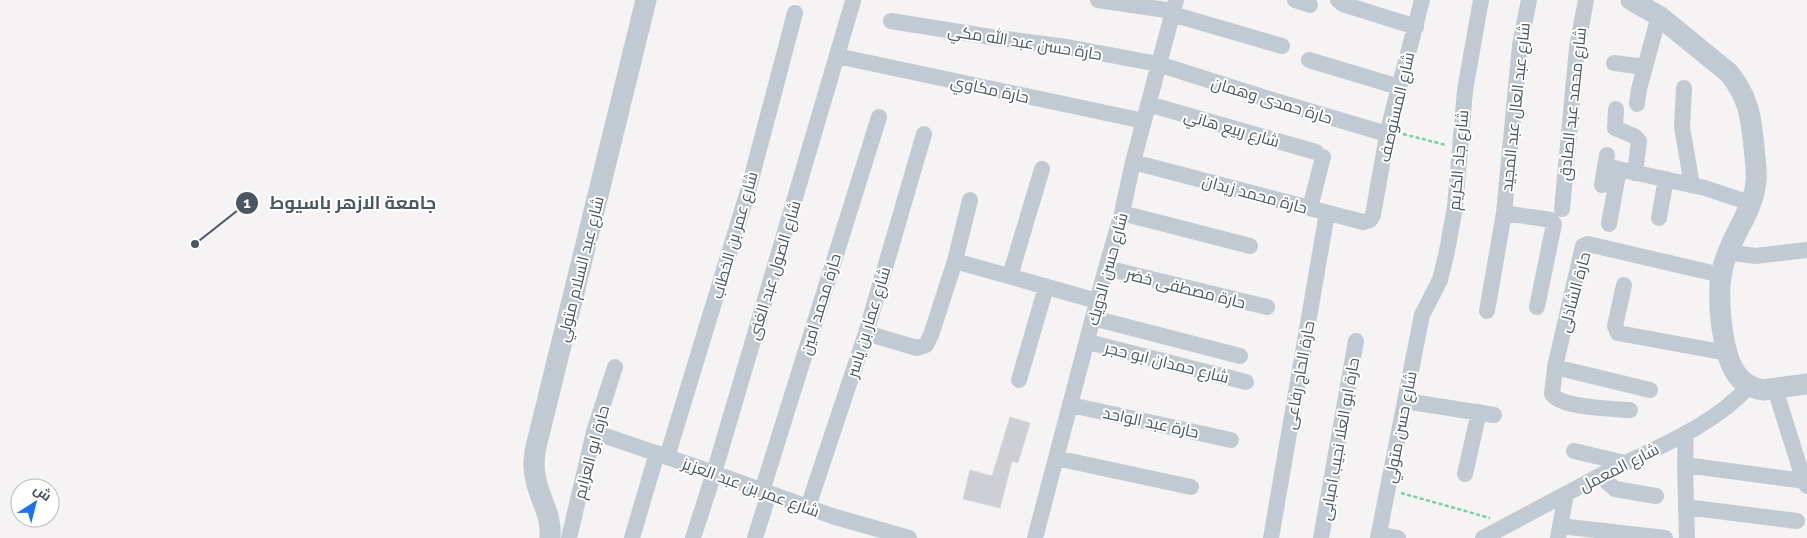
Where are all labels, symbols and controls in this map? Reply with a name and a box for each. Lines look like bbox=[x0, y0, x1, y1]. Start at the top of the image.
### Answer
street label: حارة حسن عبد الله مكي bbox=[946, 20, 1104, 68]
street label: شارع عبد العال عبد المجيد bbox=[1497, 22, 1536, 193]
street label: شارع محمد عبد الصادق bbox=[1555, 27, 1592, 182]
street label: شارع المستوصف bbox=[1375, 50, 1420, 164]
street label: حارة مكاوي bbox=[948, 72, 1031, 111]
street label: حارة حمدى وهمان bbox=[1209, 73, 1335, 129]
street label: شارع ربيع هاني bbox=[1181, 106, 1282, 155]
street label: شارع جاد الكريم bbox=[1445, 109, 1474, 211]
street label: شارع عمر بن الخطاب bbox=[707, 169, 764, 301]
street label: حارة محمد زيدان bbox=[1200, 171, 1309, 219]
callout: جامعة الازهر باسيوط bbox=[235, 186, 446, 219]
text: جامعة الازهر باسيوط bbox=[270, 192, 436, 214]
text: 1 bbox=[243, 194, 251, 212]
street label: شارع عبد السلام متولي bbox=[553, 194, 612, 345]
street label: شارع الصول عبد الغنى bbox=[744, 198, 807, 343]
street label: شارع حسن الدويك bbox=[1083, 211, 1134, 328]
street label: حارة الشاذلى bbox=[1555, 250, 1595, 335]
street label: حارة محمد امين bbox=[796, 251, 846, 357]
street label: حارة مصطفى خضر bbox=[1123, 264, 1248, 313]
street label: شارع عمار بن ياسر bbox=[842, 265, 896, 381]
street label: حارة الحاج رفاعى bbox=[1281, 319, 1320, 431]
street label: شارع حمدان ابو حجر bbox=[1101, 338, 1231, 389]
street label: حارة ابو العلا نجيب امبابى bbox=[1316, 356, 1364, 522]
street label: شارع حسن متولي bbox=[1380, 370, 1425, 485]
street label: حارة ابو العزايم bbox=[570, 403, 615, 501]
street label: حارة عبد الواحد bbox=[1101, 403, 1201, 442]
street label: شارع المعمل bbox=[1576, 439, 1663, 497]
street label: شارع عمر بن عبد العزيز bbox=[678, 453, 822, 523]
north arrow bbox=[10, 478, 60, 528]
text: ش bbox=[30, 481, 55, 505]

